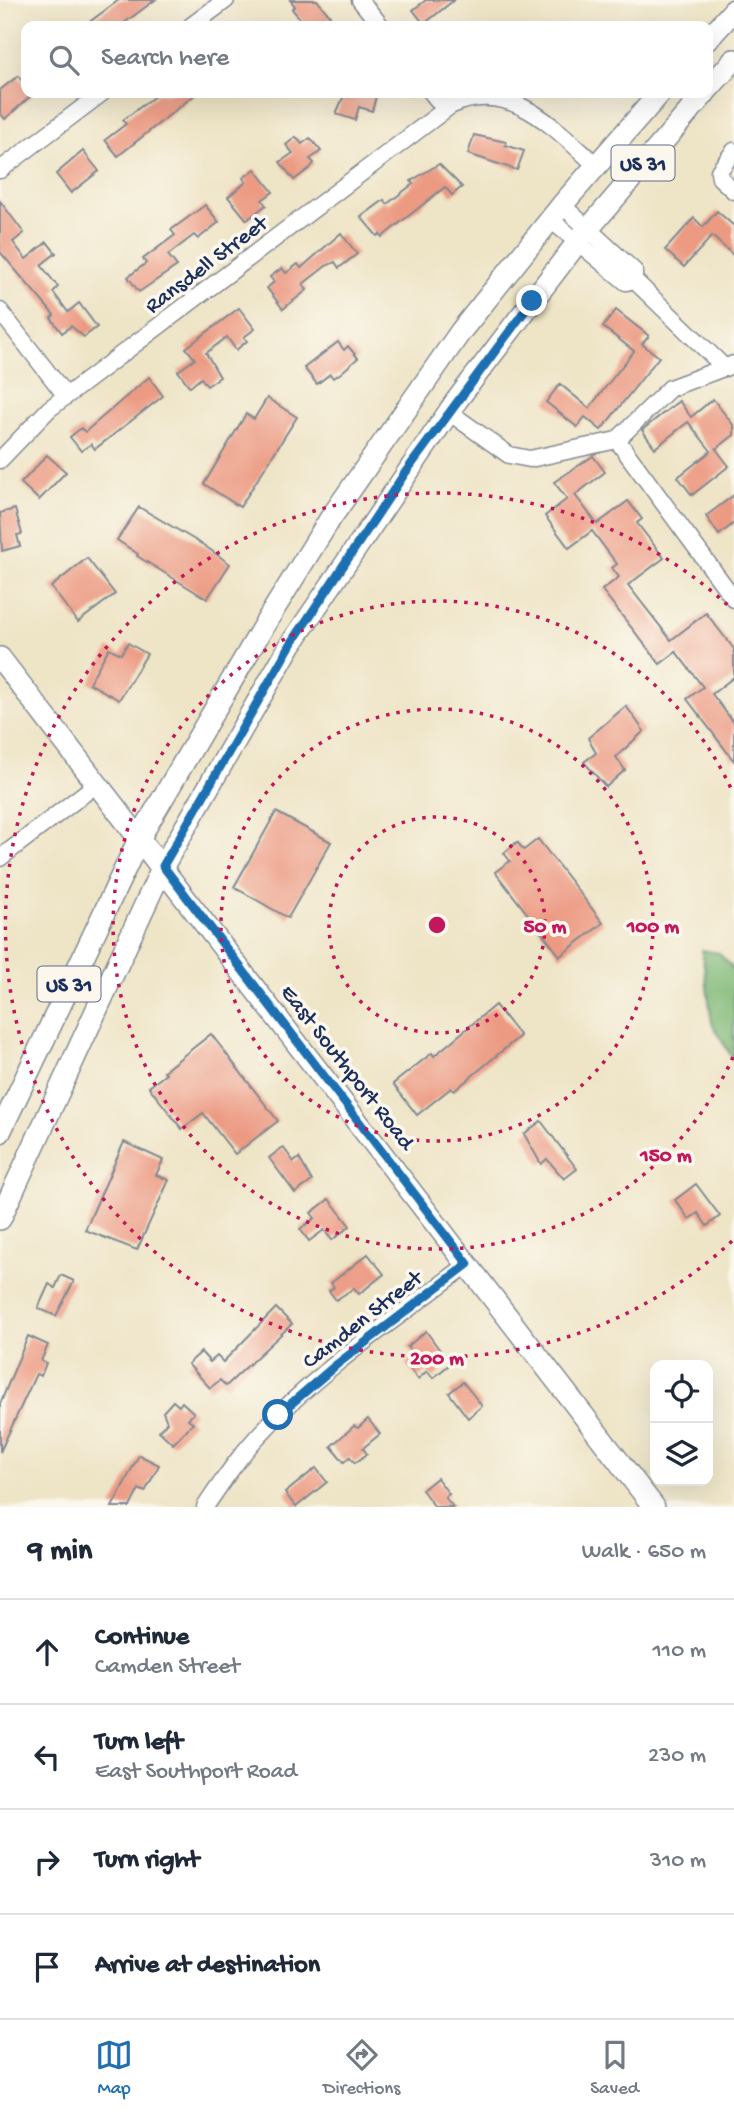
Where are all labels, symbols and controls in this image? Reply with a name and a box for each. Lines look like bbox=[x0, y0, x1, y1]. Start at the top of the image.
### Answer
search box bbox=[21, 21, 713, 98]
icon: search bbox=[45, 41, 83, 79]
text: Search here bbox=[101, 44, 229, 75]
road number: US 31 bbox=[612, 146, 674, 180]
street label: Ransdell Street bbox=[140, 210, 275, 321]
route end bbox=[516, 285, 547, 316]
centre of rings bbox=[425, 913, 449, 937]
text: 50 m bbox=[524, 916, 567, 941]
text: 100 m bbox=[626, 916, 679, 941]
road number: US 31 bbox=[38, 967, 100, 1002]
street label: East Southport Road bbox=[273, 980, 420, 1157]
text: 150 m bbox=[639, 1145, 692, 1170]
street label: Camden Street bbox=[298, 1265, 430, 1376]
text: 200 m bbox=[410, 1348, 464, 1373]
map controls bbox=[650, 1360, 713, 1486]
button: locate bbox=[650, 1360, 713, 1423]
route start bbox=[262, 1399, 293, 1430]
button: layers bbox=[650, 1423, 713, 1486]
text: 9 min bbox=[28, 1535, 92, 1570]
text: Walk · 650 m bbox=[582, 1539, 706, 1566]
text: Continue bbox=[95, 1623, 189, 1654]
icon: ahead bbox=[28, 1633, 66, 1671]
text: 110 m bbox=[653, 1638, 706, 1665]
text: Camden Street bbox=[95, 1654, 240, 1681]
text: Turn left bbox=[95, 1728, 183, 1759]
icon: left bbox=[28, 1738, 66, 1776]
text: 230 m bbox=[648, 1743, 706, 1770]
text: East Southport Road bbox=[95, 1759, 297, 1786]
icon: right bbox=[28, 1843, 66, 1881]
text: Turn right bbox=[95, 1846, 199, 1877]
text: 310 m bbox=[650, 1848, 706, 1875]
icon: arrive bbox=[28, 1948, 66, 1986]
text: Arrive at destination bbox=[95, 1951, 320, 1982]
tab: Map bbox=[95, 2036, 133, 2101]
tab: Directions bbox=[323, 2036, 400, 2101]
tab: Saved bbox=[590, 2036, 639, 2101]

